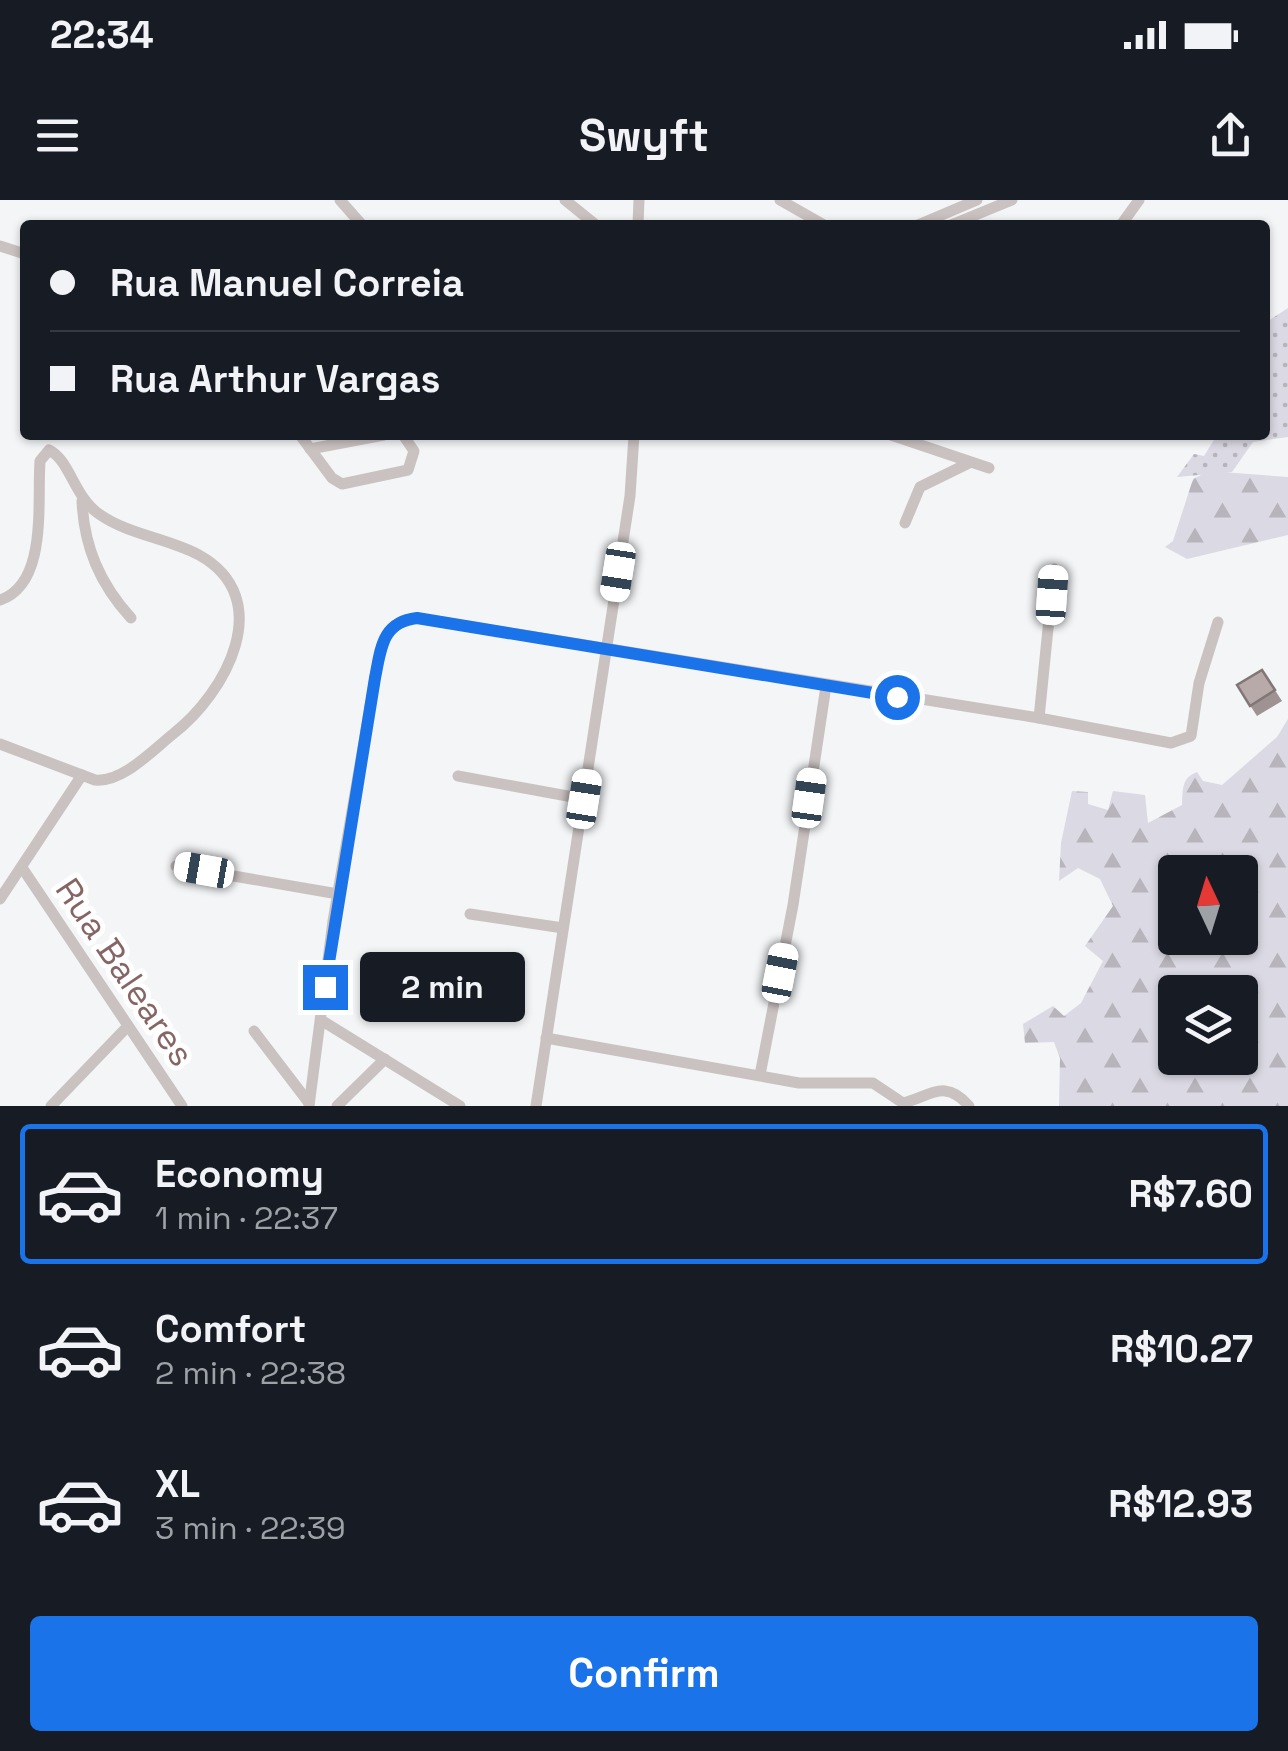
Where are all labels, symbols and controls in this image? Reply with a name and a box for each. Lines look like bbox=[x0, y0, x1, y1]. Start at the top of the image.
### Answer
text: 22:34 bbox=[50, 11, 154, 59]
text: Swyft bbox=[579, 107, 709, 164]
icon: menu bbox=[30, 108, 85, 163]
icon: share bbox=[1203, 108, 1258, 163]
text: Rua Manuel Correia bbox=[110, 259, 464, 307]
text: Rua Arthur Vargas bbox=[110, 355, 440, 403]
car bbox=[598, 540, 638, 604]
car bbox=[1035, 564, 1069, 626]
route start bbox=[875, 675, 920, 720]
car bbox=[790, 766, 828, 830]
car bbox=[564, 767, 604, 831]
car bbox=[172, 850, 236, 890]
north arrow bbox=[1158, 855, 1258, 955]
map controls bbox=[1158, 855, 1258, 1075]
street label: Rua Baleares bbox=[46, 870, 204, 1074]
car bbox=[760, 941, 800, 1005]
callout: 2 min bbox=[360, 952, 525, 1022]
route end bbox=[303, 965, 348, 1010]
text: 2 min bbox=[401, 967, 484, 1007]
button: layers bbox=[1158, 975, 1258, 1075]
icon: car bbox=[35, 1149, 125, 1239]
text: Economy bbox=[155, 1150, 324, 1198]
text: R$7.60 bbox=[1128, 1170, 1253, 1218]
text: 1 min · 22:37 bbox=[155, 1198, 338, 1238]
icon: car bbox=[35, 1304, 125, 1394]
text: Comfort bbox=[155, 1305, 306, 1353]
text: R$10.27 bbox=[1110, 1325, 1253, 1373]
text: 2 min · 22:38 bbox=[155, 1353, 346, 1393]
icon: car bbox=[35, 1459, 125, 1549]
text: XL bbox=[155, 1460, 200, 1508]
text: R$12.93 bbox=[1108, 1480, 1253, 1528]
text: 3 min · 22:39 bbox=[155, 1508, 346, 1548]
button: Confirm bbox=[30, 1616, 1258, 1731]

